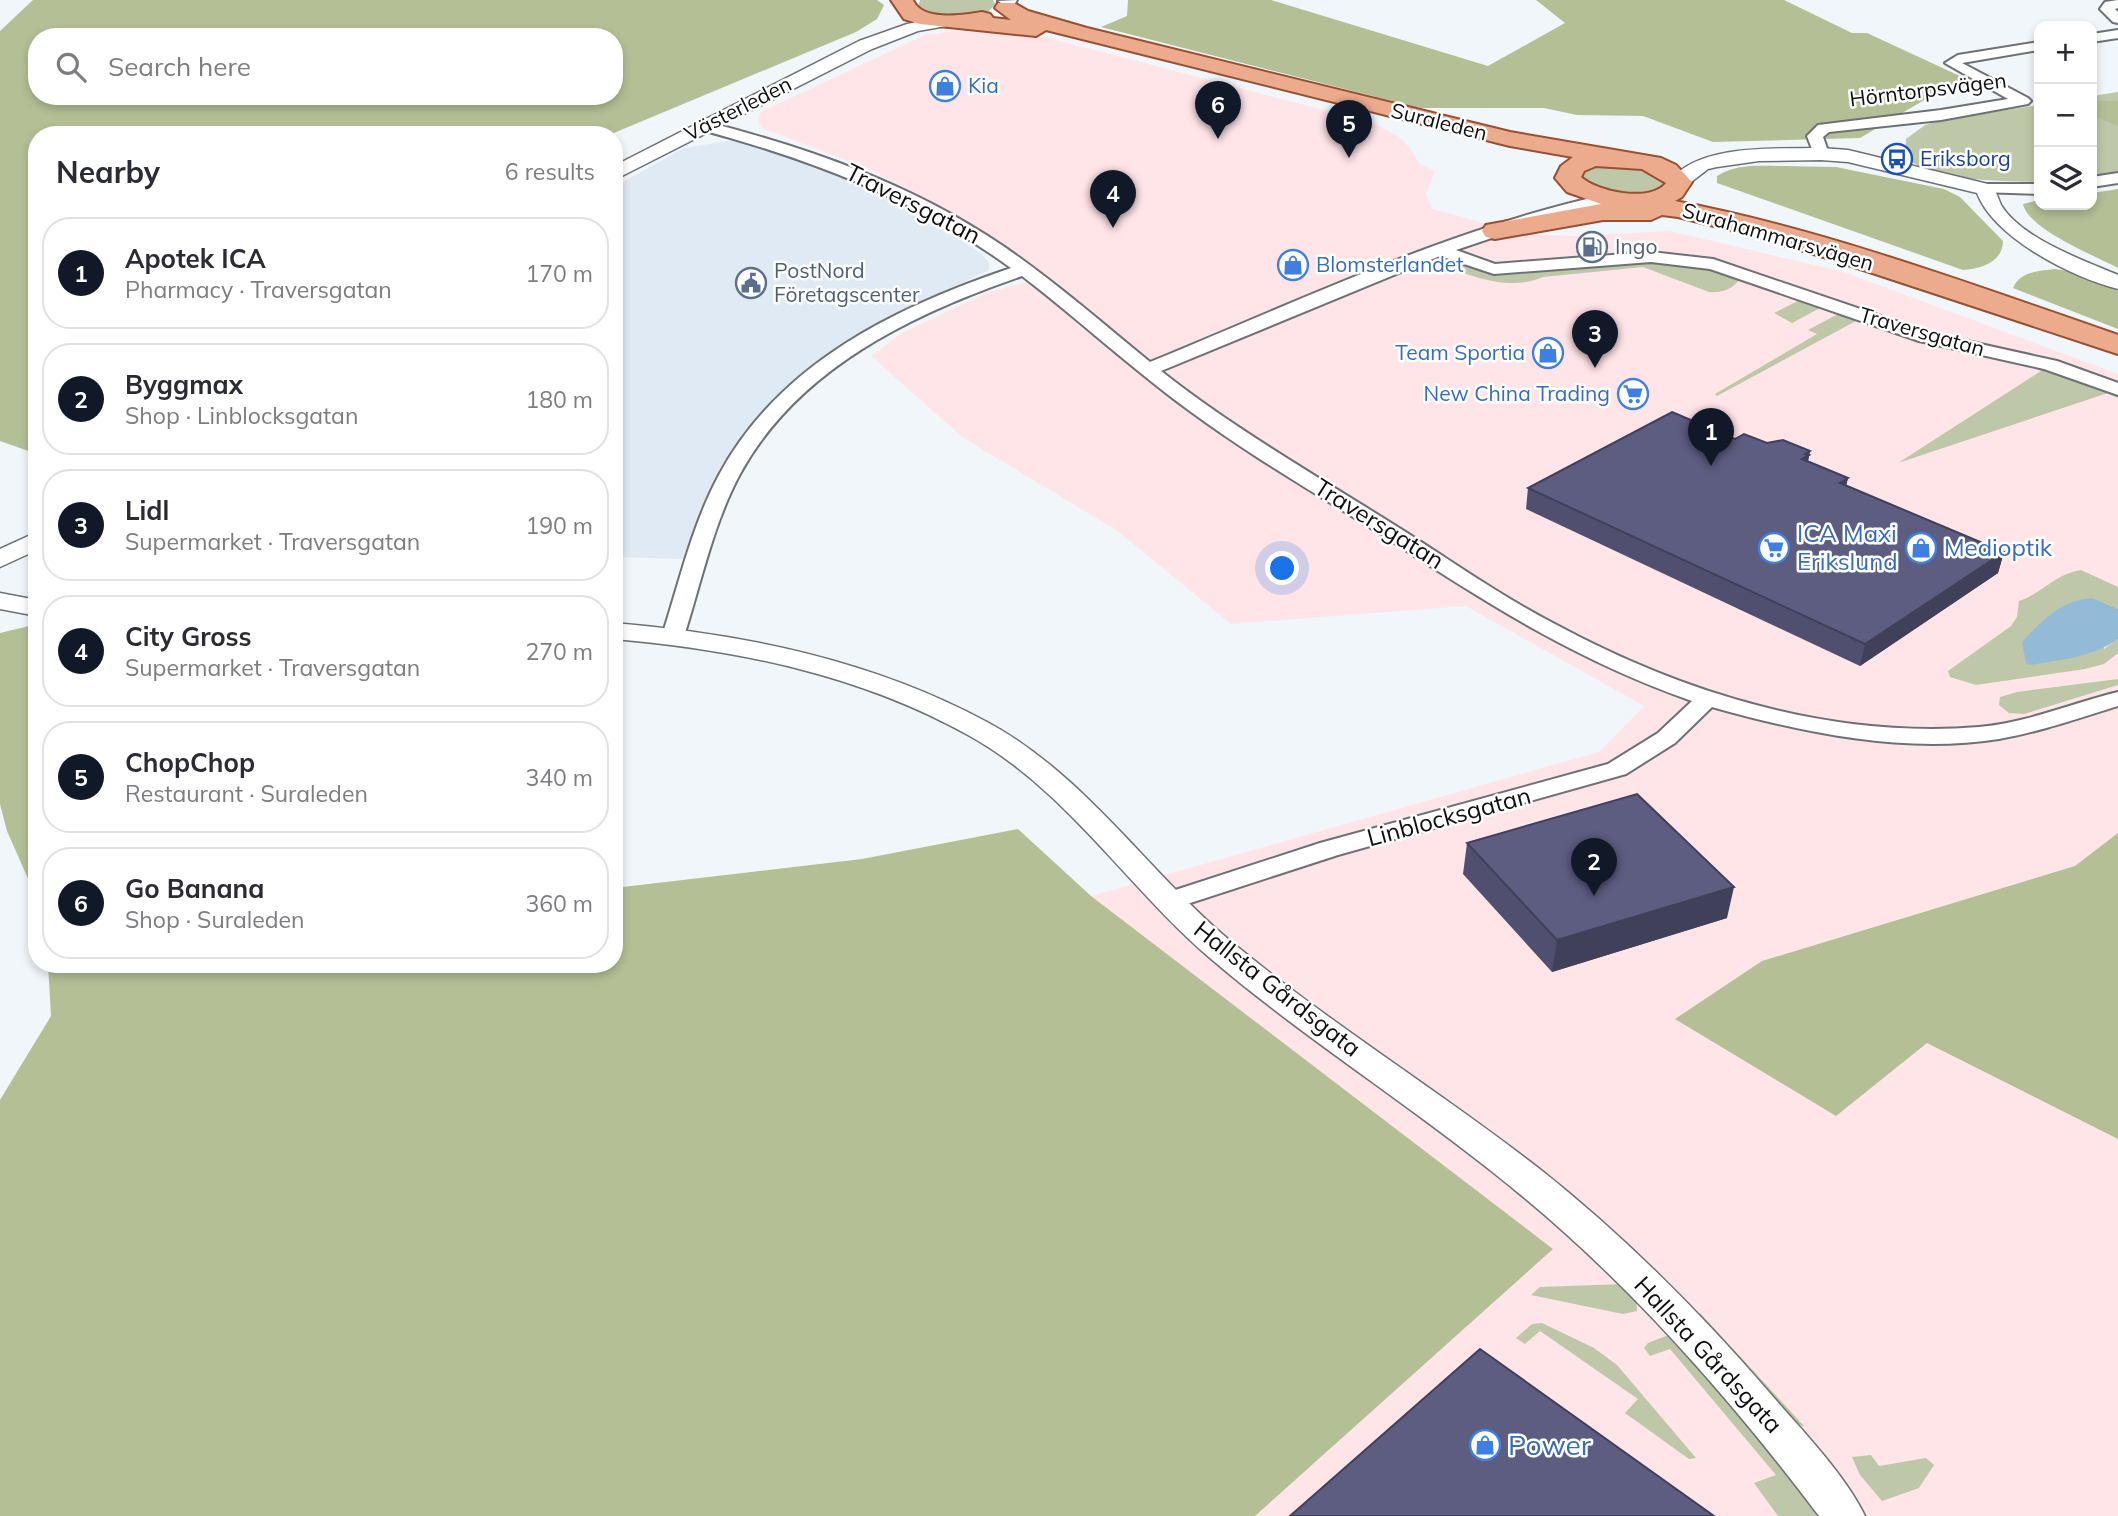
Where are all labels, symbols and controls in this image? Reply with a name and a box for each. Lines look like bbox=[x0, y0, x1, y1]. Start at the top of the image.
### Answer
map controls bbox=[2034, 21, 2097, 210]
button: + bbox=[2034, 21, 2097, 84]
search box bbox=[28, 28, 623, 105]
icon: search bbox=[52, 48, 90, 86]
text: Search here bbox=[108, 50, 251, 83]
street label: Hörntorpsvägen bbox=[1848, 66, 2008, 112]
shop icon: Kia bbox=[928, 69, 962, 103]
street label: Västerleden bbox=[680, 70, 795, 146]
place label: Kia bbox=[968, 72, 999, 98]
pin: 6 bbox=[1195, 81, 1241, 139]
button: − bbox=[2034, 84, 2097, 147]
street label: Suraleden bbox=[1389, 97, 1490, 146]
pin: 5 bbox=[1326, 100, 1372, 158]
bus stop icon: Eriksborg bbox=[1880, 142, 1914, 176]
place label: Eriksborg bbox=[1920, 145, 2011, 171]
button: layers bbox=[2034, 147, 2097, 210]
text: Nearby bbox=[56, 153, 160, 191]
street label: Traversgatan bbox=[841, 156, 986, 250]
text: 6 results bbox=[505, 157, 595, 186]
pin: 4 bbox=[1090, 170, 1136, 228]
street label: Surahammarsvägen bbox=[1680, 196, 1877, 276]
fuel station icon: Ingo bbox=[1575, 230, 1609, 264]
place label: Ingo bbox=[1615, 233, 1657, 259]
text: Apotek ICA bbox=[125, 242, 266, 275]
shop icon: Blomsterlandet bbox=[1276, 248, 1310, 282]
place label: Blomsterlandet bbox=[1316, 251, 1464, 277]
place label: PostNord Företagscenter bbox=[774, 257, 920, 307]
text: 1 bbox=[74, 259, 88, 288]
text: 170 m bbox=[525, 259, 593, 288]
public building icon: PostNord Företagscenter bbox=[734, 266, 768, 300]
text: Pharmacy · Traversgatan bbox=[125, 275, 392, 304]
street label: Traversgatan bbox=[1857, 301, 1988, 361]
pin: 3 bbox=[1572, 310, 1618, 368]
shop icon: Team Sportia bbox=[1531, 336, 1565, 370]
place label: Team Sportia bbox=[1395, 339, 1525, 365]
text: Byggmax bbox=[125, 368, 243, 401]
supermarket icon: New China Trading bbox=[1616, 377, 1650, 411]
place label: New China Trading bbox=[1423, 380, 1610, 406]
text: 2 bbox=[74, 385, 88, 414]
text: 180 m bbox=[525, 385, 593, 414]
text: Shop · Linblocksgatan bbox=[125, 401, 358, 430]
pin: 1 bbox=[1688, 408, 1734, 466]
street label: Traversgatan bbox=[1309, 471, 1450, 575]
text: Lidl bbox=[125, 494, 169, 527]
text: 3 bbox=[74, 511, 88, 540]
text: 190 m bbox=[525, 511, 593, 540]
place label: ICA Maxi Erikslund bbox=[1797, 518, 1898, 576]
text: Supermarket · Traversgatan bbox=[125, 527, 420, 556]
supermarket icon: ICA Maxi Erikslund bbox=[1757, 531, 1791, 565]
shop icon: Medioptik bbox=[1904, 531, 1938, 565]
place label: Medioptik bbox=[1944, 532, 2053, 562]
your location bbox=[1265, 551, 1299, 585]
text: City Gross bbox=[125, 620, 252, 653]
text: 4 bbox=[74, 637, 88, 666]
text: 270 m bbox=[525, 637, 593, 666]
text: Supermarket · Traversgatan bbox=[125, 653, 420, 682]
text: ChopChop bbox=[125, 746, 255, 779]
text: 5 bbox=[74, 763, 88, 792]
text: 340 m bbox=[525, 763, 593, 792]
text: Restaurant · Suraleden bbox=[125, 779, 368, 808]
street label: Linblocksgatan bbox=[1364, 780, 1534, 852]
pin: 2 bbox=[1571, 838, 1617, 896]
text: Go Banana bbox=[125, 872, 264, 905]
text: 6 bbox=[74, 889, 88, 918]
text: 360 m bbox=[525, 889, 593, 918]
text: Shop · Suraleden bbox=[125, 905, 304, 934]
street label: Hallsta Gårdsgata bbox=[1188, 914, 1367, 1063]
street label: Hallsta Gårdsgata bbox=[1628, 1270, 1789, 1439]
place label: Power bbox=[1508, 1427, 1592, 1462]
shop icon: Power bbox=[1468, 1428, 1502, 1462]

